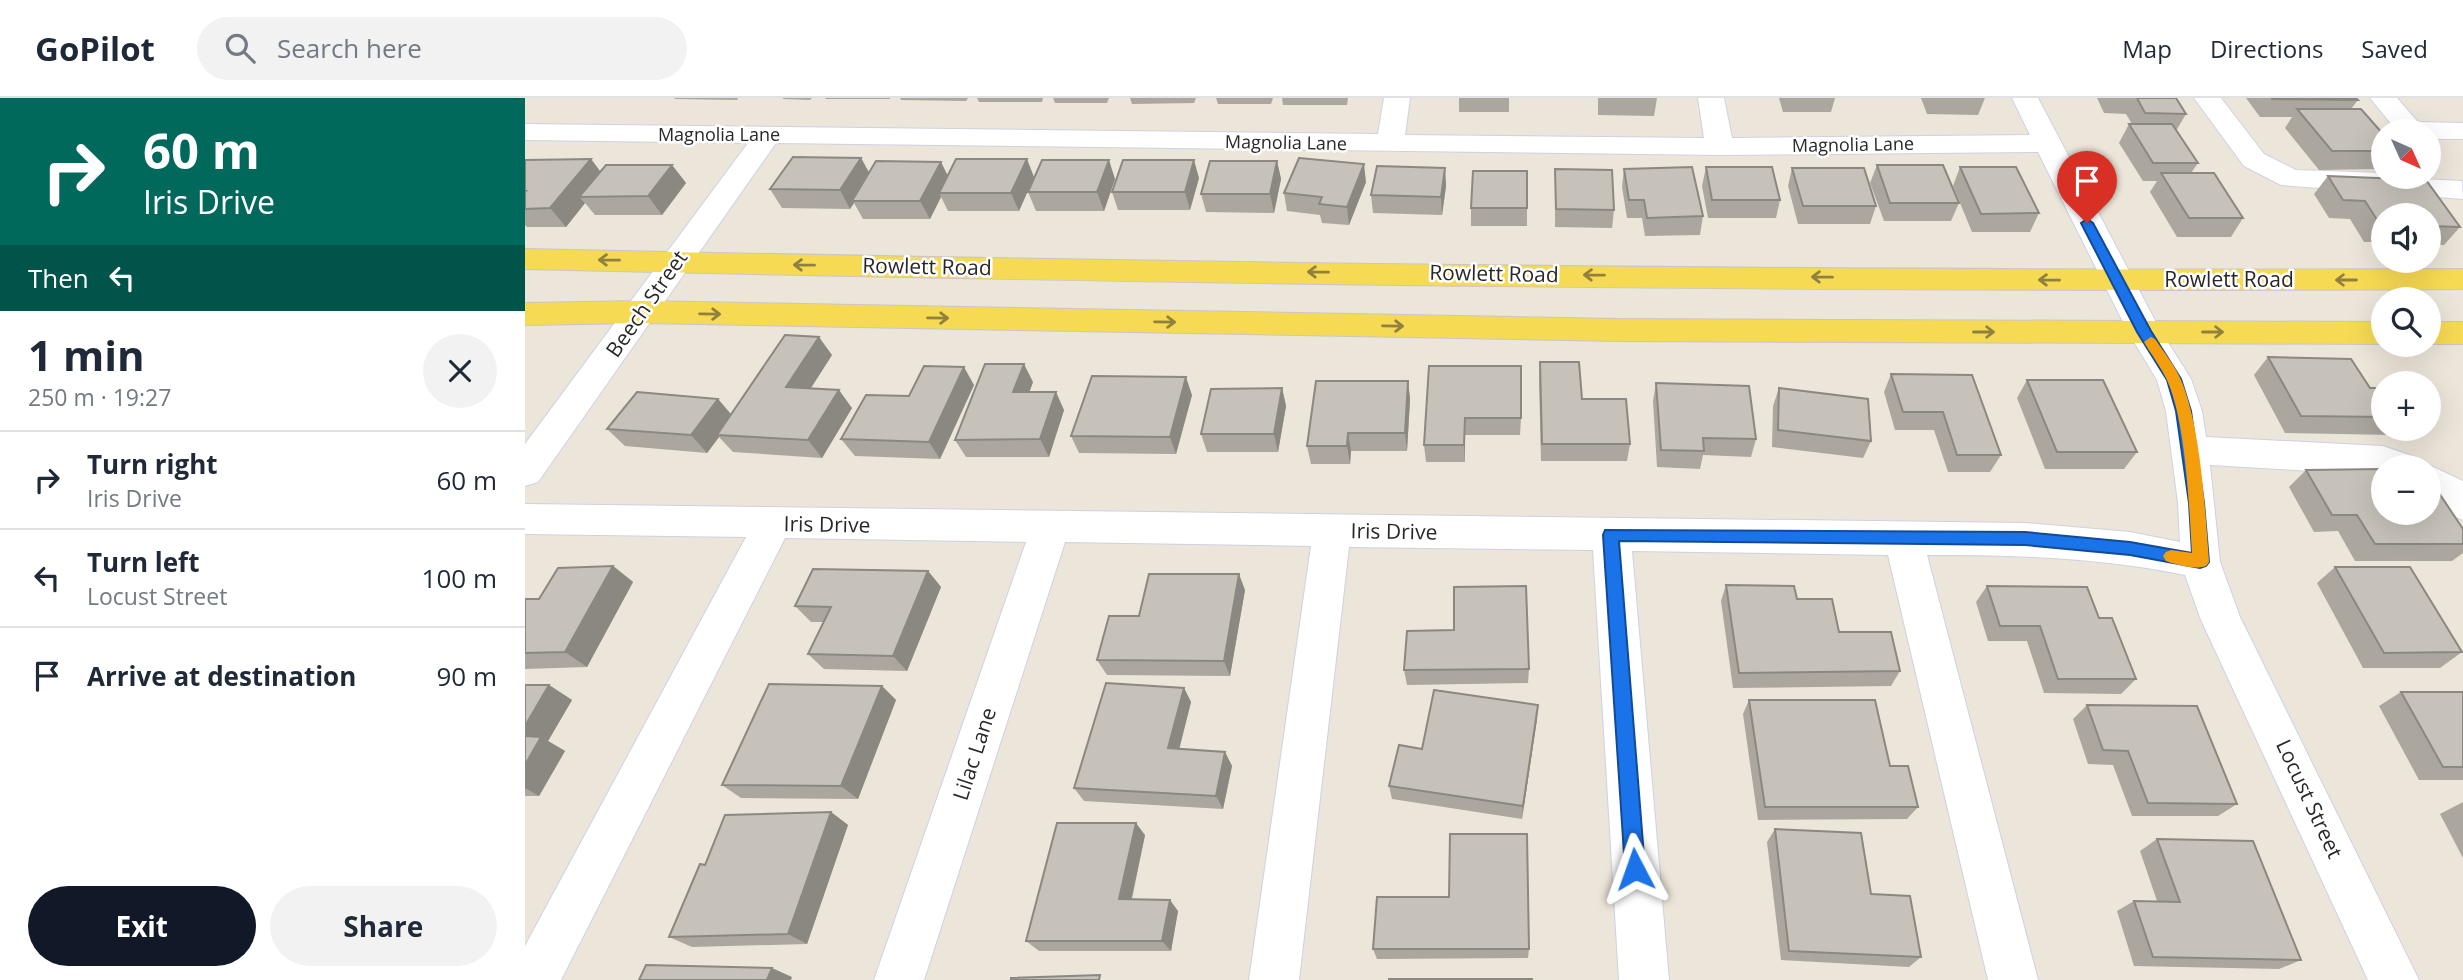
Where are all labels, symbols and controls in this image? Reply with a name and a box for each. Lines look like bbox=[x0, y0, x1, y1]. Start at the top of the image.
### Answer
search box bbox=[197, 17, 687, 80]
text: GoPilot bbox=[35, 26, 155, 71]
icon: search bbox=[221, 29, 259, 67]
text: Search here bbox=[277, 30, 422, 66]
text: Map bbox=[2122, 32, 2172, 65]
text: Directions bbox=[2210, 32, 2323, 65]
text: Saved bbox=[2361, 32, 2428, 65]
text: 60 m bbox=[143, 117, 260, 183]
north arrow bbox=[2371, 119, 2441, 189]
map controls bbox=[2371, 119, 2441, 525]
street label: Magnolia Lane bbox=[658, 122, 780, 146]
icon: right bbox=[28, 126, 119, 217]
street label: Magnolia Lane bbox=[1225, 129, 1347, 155]
street label: Magnolia Lane bbox=[1792, 131, 1914, 157]
pin bbox=[2057, 151, 2117, 223]
icon: arrive bbox=[2068, 162, 2106, 200]
text: Iris Drive bbox=[143, 180, 275, 223]
button: sound bbox=[2371, 203, 2441, 273]
street label: Beech Street bbox=[599, 245, 693, 362]
street label: Rowlett Road bbox=[862, 251, 992, 281]
one-way arrow bbox=[597, 254, 620, 267]
one-way arrow bbox=[792, 258, 815, 272]
street label: Rowlett Road bbox=[1429, 258, 1559, 288]
icon: left bbox=[103, 259, 141, 297]
text: Then bbox=[28, 260, 89, 296]
one-way arrow bbox=[1306, 265, 1329, 279]
street label: Rowlett Road bbox=[2164, 265, 2294, 293]
one-way arrow bbox=[1583, 268, 1606, 282]
one-way arrow bbox=[1810, 271, 1833, 284]
one-way arrow bbox=[2038, 273, 2061, 287]
one-way arrow bbox=[2335, 273, 2358, 287]
button: search bbox=[2371, 287, 2441, 357]
one-way arrow bbox=[699, 307, 722, 320]
one-way arrow bbox=[926, 311, 949, 325]
one-way arrow bbox=[1154, 315, 1177, 329]
one-way arrow bbox=[1381, 319, 1404, 333]
one-way arrow bbox=[1972, 325, 1995, 339]
one-way arrow bbox=[2201, 325, 2224, 339]
text: 1 min bbox=[28, 326, 145, 383]
button: close bbox=[423, 334, 497, 408]
button: + bbox=[2371, 371, 2441, 441]
text: 250 m · 19:27 bbox=[28, 381, 171, 413]
text: Turn right bbox=[87, 446, 218, 482]
button: − bbox=[2371, 455, 2441, 525]
icon: right bbox=[28, 461, 66, 499]
text: 60 m bbox=[436, 462, 497, 498]
text: Iris Drive bbox=[87, 482, 182, 514]
street label: Iris Drive bbox=[783, 509, 871, 539]
street label: Iris Drive bbox=[1350, 516, 1438, 546]
text: Turn left bbox=[87, 544, 199, 580]
icon: left bbox=[28, 559, 66, 597]
text: 100 m bbox=[422, 560, 497, 596]
text: Locust Street bbox=[87, 580, 227, 612]
icon: arrive bbox=[28, 657, 66, 695]
text: Arrive at destination bbox=[87, 658, 356, 694]
text: 90 m bbox=[436, 658, 497, 694]
street label: Lilac Lane bbox=[946, 704, 1002, 804]
street label: Locust Street bbox=[2270, 735, 2350, 863]
position arrow bbox=[1598, 832, 1672, 906]
button: Exit bbox=[28, 886, 256, 966]
button: Share bbox=[270, 886, 497, 966]

